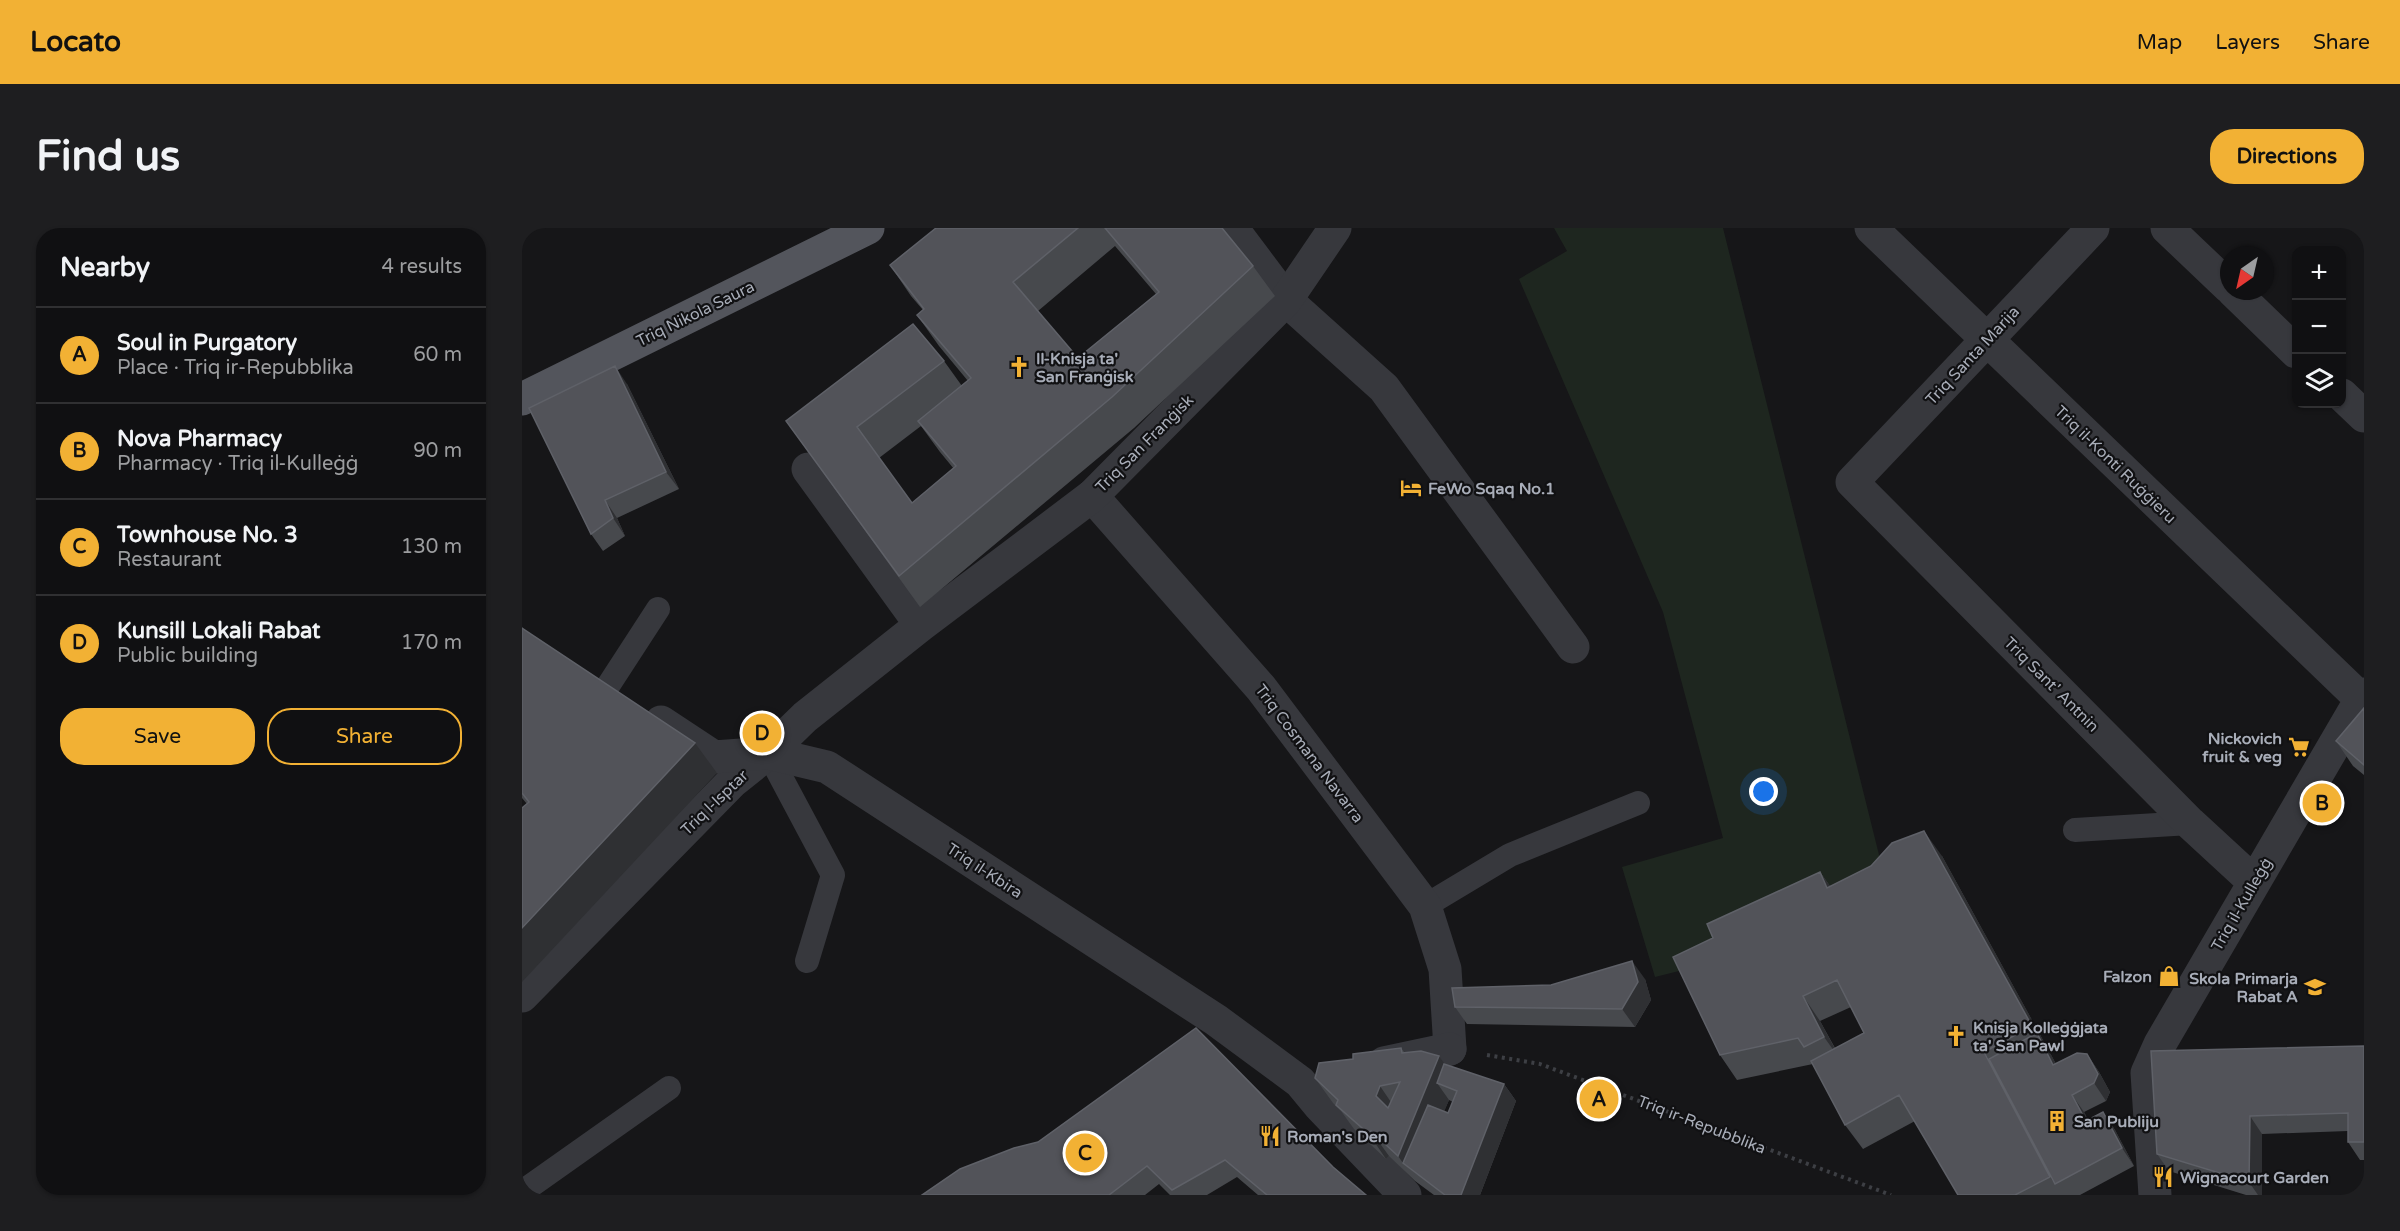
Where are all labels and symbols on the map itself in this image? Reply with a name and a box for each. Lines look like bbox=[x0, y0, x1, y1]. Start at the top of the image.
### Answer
north arrow bbox=[2220, 246, 2274, 300]
street label: Triq Nikola Saura bbox=[633, 277, 758, 351]
street label: Triq Santa Marija bbox=[1922, 302, 2024, 409]
place label: Il-Knisja ta' San Franġisk bbox=[1036, 349, 1134, 387]
church icon: Il-Knisja ta' San Franġisk bbox=[1007, 355, 1031, 379]
street label: Triq San Franġisk bbox=[1091, 390, 1198, 497]
street label: Triq il-Konti Ruġġieru bbox=[2050, 402, 2180, 528]
hotel icon: FeWo Sqaq No.1 bbox=[1399, 476, 1423, 500]
place label: FeWo Sqaq No.1 bbox=[1428, 479, 1555, 499]
street label: Triq Sant' Antnin bbox=[2000, 633, 2103, 736]
street label: Triq Cosmana Navarra bbox=[1251, 680, 1368, 827]
pin: D bbox=[742, 710, 782, 756]
place label: Nickovich fruit & veg bbox=[2201, 729, 2282, 767]
supermarket icon: Nickovich fruit & veg bbox=[2287, 735, 2311, 759]
street label: Triq l-Isptar bbox=[677, 765, 753, 840]
your location bbox=[1749, 777, 1778, 806]
pin: B bbox=[2302, 780, 2342, 826]
street label: Triq il-Kbira bbox=[943, 839, 1026, 903]
street label: Triq il-Kulleġġ bbox=[2207, 854, 2277, 955]
shop icon: Falzon bbox=[2157, 964, 2181, 988]
place label: Falzon bbox=[2103, 967, 2152, 987]
place label: Skola Primarja Rabat A bbox=[2189, 969, 2298, 1007]
school or university icon: Skola Primarja Rabat A bbox=[2303, 975, 2327, 999]
place label: Knisja Kolleġġjata ta' San Pawl bbox=[1972, 1018, 2108, 1056]
church icon: Knisja Kolleġġjata ta' San Pawl bbox=[1944, 1024, 1968, 1048]
pin: A bbox=[1580, 1076, 1618, 1122]
street label: Triq ir-Repubblika bbox=[1635, 1091, 1769, 1159]
building icon: San Publiju bbox=[2045, 1109, 2069, 1133]
place label: San Publiju bbox=[2074, 1112, 2159, 1132]
restaurant icon: Roman's Den bbox=[1258, 1124, 1282, 1148]
place label: Roman's Den bbox=[1287, 1127, 1387, 1147]
pin: C bbox=[1066, 1130, 1104, 1176]
restaurant icon: Wignacourt Garden bbox=[2151, 1165, 2175, 1189]
place label: Wignacourt Garden bbox=[2180, 1168, 2329, 1188]

